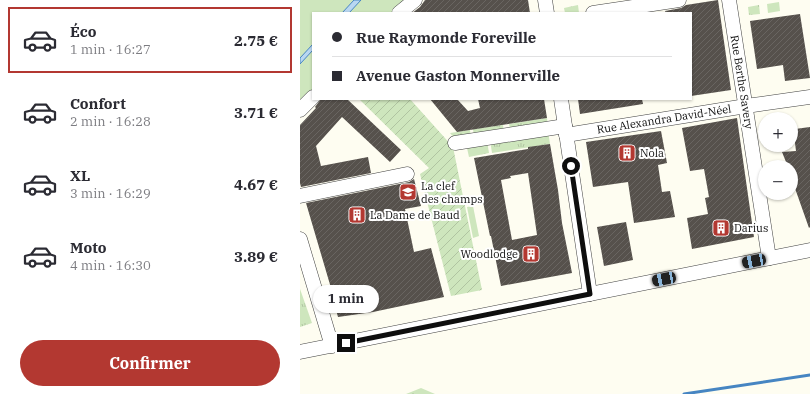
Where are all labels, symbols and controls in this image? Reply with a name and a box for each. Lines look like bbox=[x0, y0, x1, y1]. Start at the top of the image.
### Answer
icon: car bbox=[22, 22, 58, 58]
text: Éco bbox=[70, 22, 96, 41]
text: Rue Raymonde Foreville bbox=[356, 28, 536, 47]
text: 2.75 € bbox=[234, 31, 278, 50]
street label: Rue Berthe Savery bbox=[728, 34, 756, 130]
text: 1 min · 16:27 bbox=[70, 41, 151, 58]
text: Avenue Gaston Monnerville bbox=[356, 66, 560, 85]
icon: car bbox=[22, 94, 58, 130]
text: Confort bbox=[70, 94, 126, 113]
street label: Rue Alexandra David-Néel bbox=[596, 101, 732, 137]
text: 3.71 € bbox=[234, 103, 278, 122]
map controls bbox=[758, 112, 798, 200]
button: + bbox=[758, 112, 798, 152]
text: 2 min · 16:28 bbox=[70, 113, 151, 130]
building icon: Nola bbox=[617, 143, 637, 163]
place label: Nola bbox=[640, 146, 664, 160]
route start bbox=[562, 157, 580, 175]
button: − bbox=[758, 160, 798, 200]
icon: car bbox=[22, 166, 58, 202]
text: XL bbox=[70, 166, 90, 185]
text: 4.67 € bbox=[234, 175, 278, 194]
place label: La clef des champs bbox=[421, 179, 483, 206]
school or university icon: La clef des champs bbox=[398, 182, 418, 202]
text: 3 min · 16:29 bbox=[70, 185, 151, 202]
building icon: La Dame de Baud bbox=[347, 205, 367, 225]
place label: La Dame de Baud bbox=[370, 208, 460, 222]
building icon: Darius bbox=[711, 218, 731, 238]
place label: Darius bbox=[734, 221, 768, 235]
icon: car bbox=[22, 238, 58, 274]
text: Moto bbox=[70, 238, 107, 257]
building icon: Woodlodge bbox=[521, 244, 541, 264]
text: 3.89 € bbox=[234, 247, 278, 266]
place label: Woodlodge bbox=[460, 247, 518, 261]
car bbox=[741, 253, 767, 269]
text: 4 min · 16:30 bbox=[70, 257, 151, 274]
car bbox=[651, 271, 677, 287]
callout: 1 min bbox=[313, 285, 379, 313]
text: 1 min bbox=[328, 290, 364, 307]
route end bbox=[337, 334, 355, 352]
button: Confirmer bbox=[20, 340, 280, 386]

